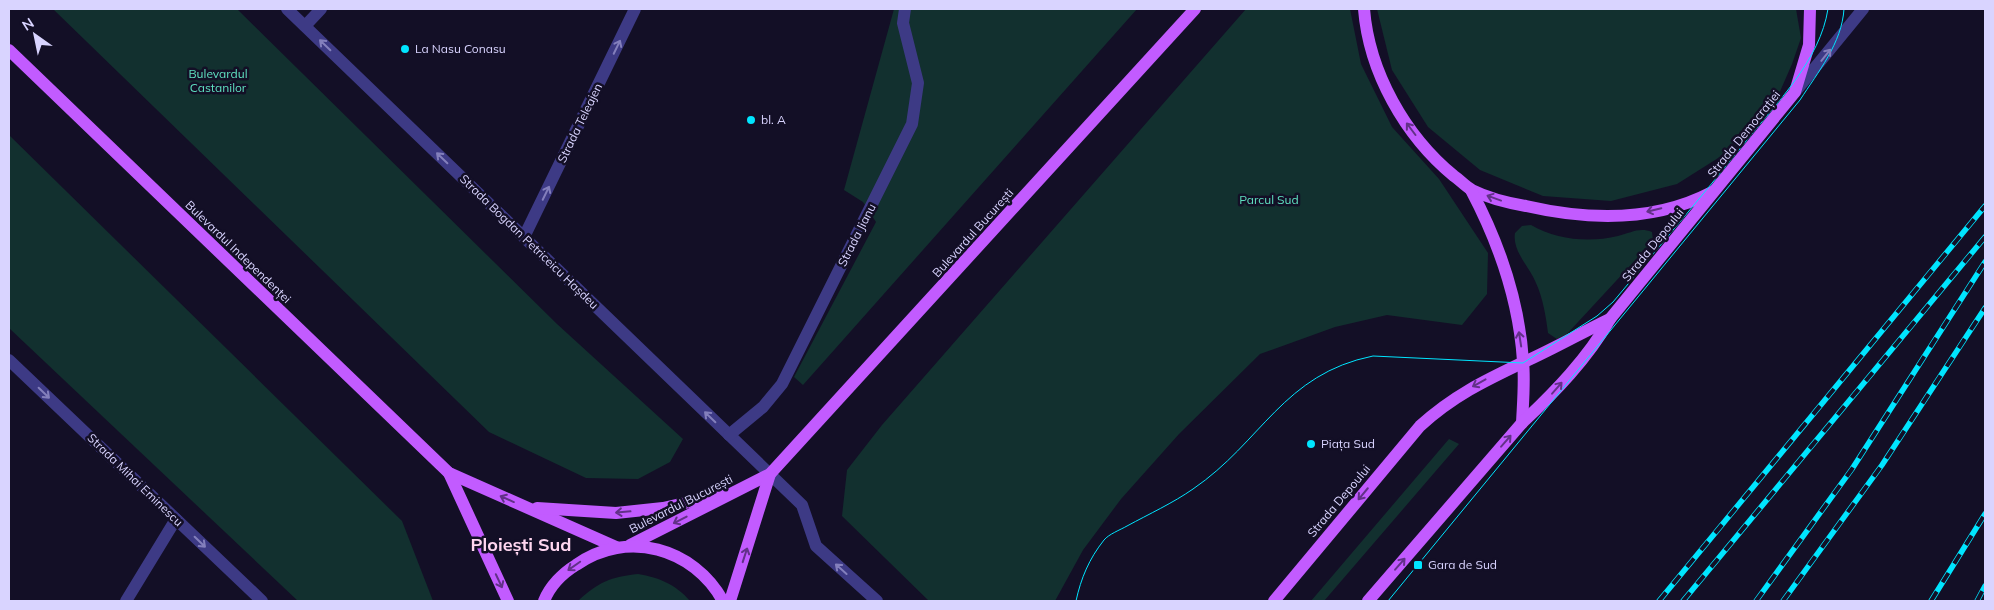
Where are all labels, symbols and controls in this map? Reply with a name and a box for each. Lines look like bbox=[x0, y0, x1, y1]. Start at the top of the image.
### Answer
north arrow bbox=[10, 10, 60, 60]
text: N bbox=[19, 14, 37, 35]
one-way arrow bbox=[319, 39, 331, 51]
one-way arrow bbox=[612, 40, 622, 55]
place label: La Nasu Conasu bbox=[415, 41, 506, 56]
marker: La Nasu Conasu bbox=[399, 43, 411, 55]
one-way arrow bbox=[1821, 48, 1832, 61]
park label: Bulevardul Castanilor bbox=[188, 66, 248, 95]
street label: Strada Teleajen bbox=[554, 81, 605, 165]
street label: Strada Democrației bbox=[1704, 87, 1784, 181]
place label: bl. A bbox=[761, 112, 786, 127]
marker: bl. A bbox=[745, 114, 757, 126]
one-way arrow bbox=[1406, 122, 1416, 136]
one-way arrow bbox=[436, 152, 448, 164]
street label: Strada Bogdan Petriceicu Hașdeu bbox=[456, 171, 602, 313]
street label: Bulevardul București bbox=[929, 185, 1017, 281]
one-way arrow bbox=[542, 186, 551, 201]
park label: Parcul Sud bbox=[1239, 192, 1299, 207]
one-way arrow bbox=[1487, 193, 1502, 202]
street label: Bulevardul Independenței bbox=[182, 197, 294, 307]
street label: Strada Jianu bbox=[834, 201, 879, 269]
street label: Strada Depoului bbox=[1619, 205, 1687, 284]
one-way arrow bbox=[1646, 206, 1662, 215]
one-way arrow bbox=[1515, 332, 1525, 348]
one-way arrow bbox=[1472, 379, 1487, 388]
one-way arrow bbox=[1551, 382, 1562, 395]
one-way arrow bbox=[38, 387, 50, 399]
one-way arrow bbox=[704, 410, 716, 423]
street label: Strada Mihai Eminescu bbox=[84, 430, 186, 529]
one-way arrow bbox=[1501, 435, 1512, 448]
place label: Piața Sud bbox=[1321, 436, 1375, 452]
marker: Piața Sud bbox=[1305, 438, 1317, 450]
street label: Strada Depoului bbox=[1304, 461, 1373, 540]
street label: Bulevardul București bbox=[627, 471, 736, 537]
one-way arrow bbox=[1357, 488, 1369, 501]
one-way arrow bbox=[500, 493, 515, 503]
one-way arrow bbox=[615, 507, 631, 517]
one-way arrow bbox=[673, 516, 688, 525]
district label: Ploiești Sud bbox=[471, 533, 571, 556]
one-way arrow bbox=[193, 536, 206, 548]
one-way arrow bbox=[740, 547, 750, 563]
place label: Gara de Sud bbox=[1428, 557, 1497, 572]
one-way arrow bbox=[1394, 558, 1406, 571]
marker: Gara de Sud bbox=[1412, 559, 1424, 571]
one-way arrow bbox=[567, 561, 581, 571]
one-way arrow bbox=[834, 563, 847, 574]
one-way arrow bbox=[495, 573, 504, 588]

